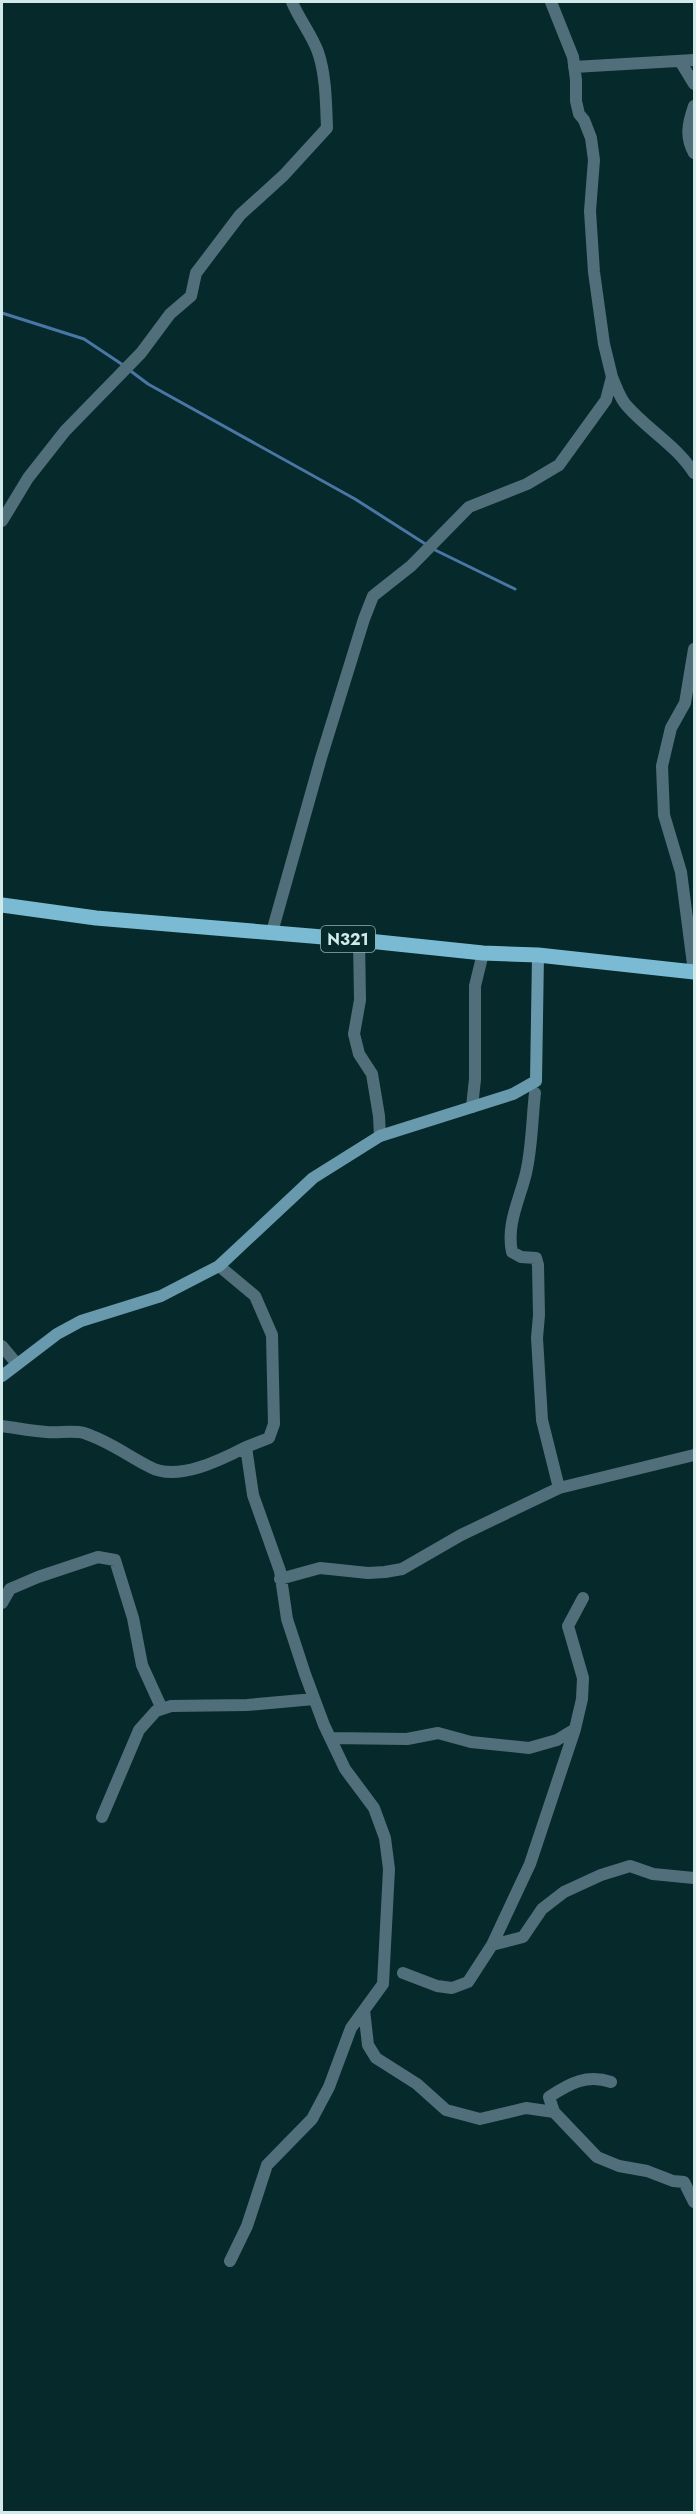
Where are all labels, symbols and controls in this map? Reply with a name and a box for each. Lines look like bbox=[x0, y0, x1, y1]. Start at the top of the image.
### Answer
road number: N321 bbox=[321, 926, 375, 952]

